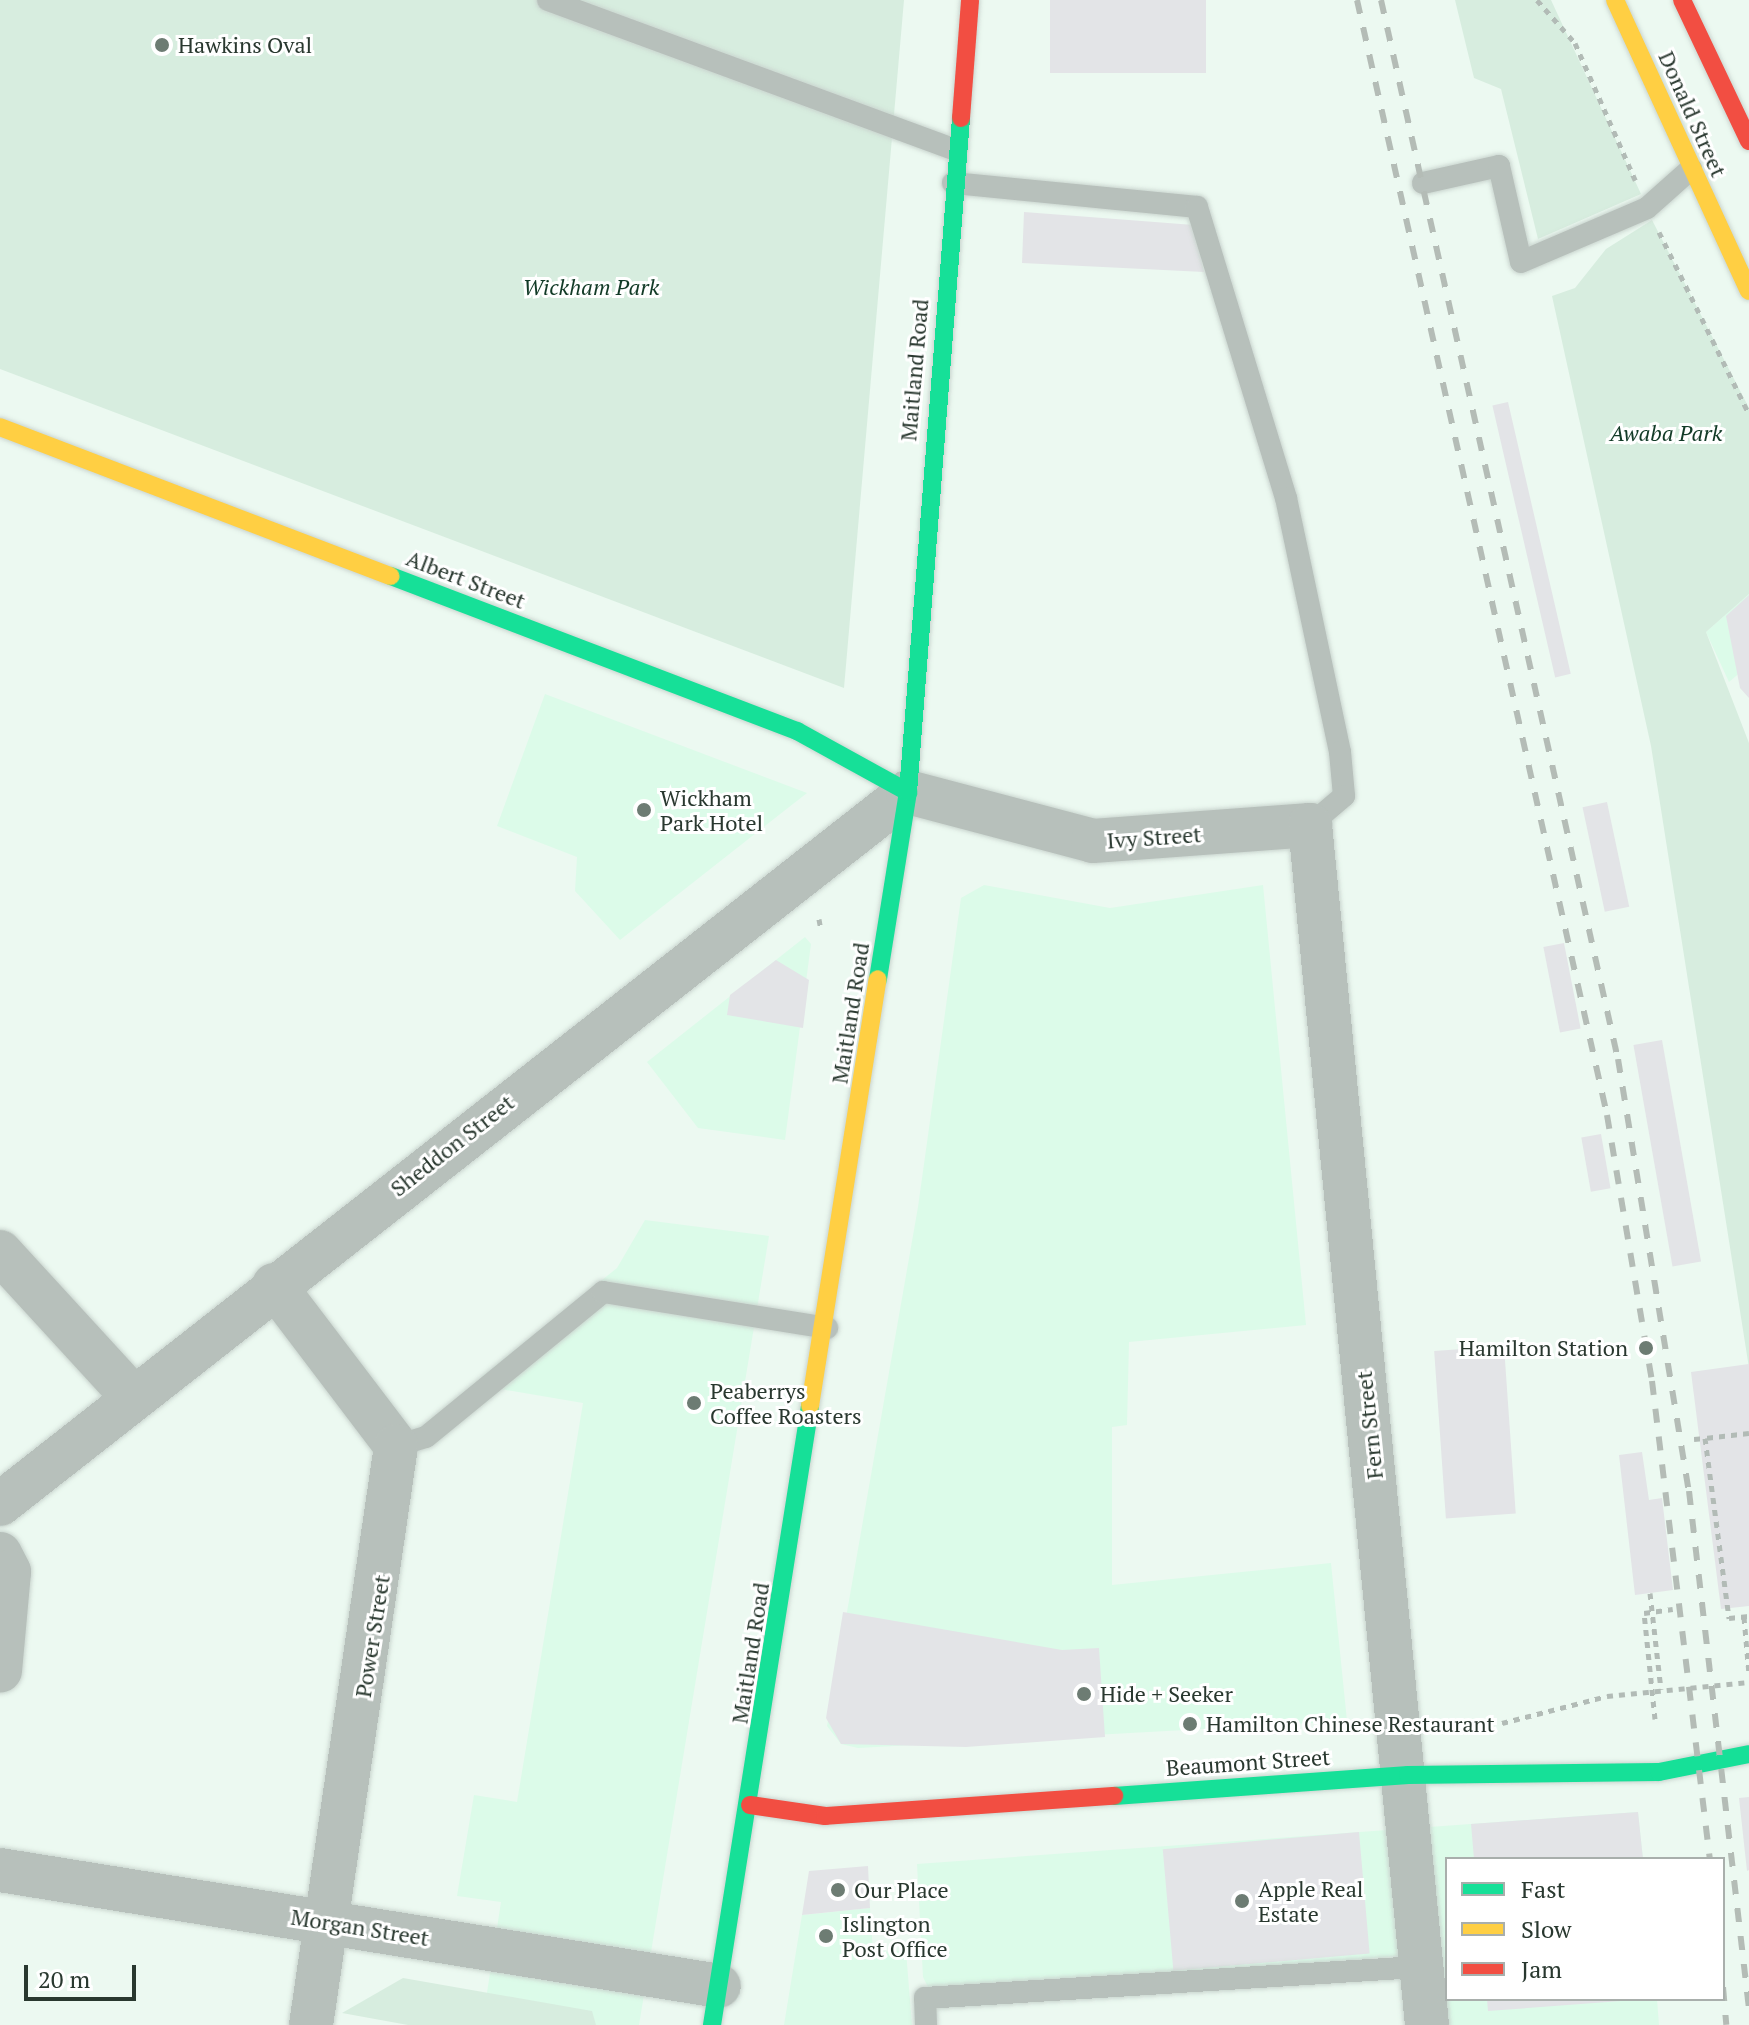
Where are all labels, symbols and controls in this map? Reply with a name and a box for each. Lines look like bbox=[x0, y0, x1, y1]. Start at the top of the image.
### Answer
place label: Hawkins Oval bbox=[178, 32, 312, 58]
marker: Hawkins Oval bbox=[153, 36, 171, 54]
street label: Donald Street bbox=[1654, 47, 1732, 181]
park label: Wickham Park bbox=[523, 274, 659, 300]
street label: Maitland Road bbox=[895, 298, 933, 442]
park label: Awaba Park bbox=[1610, 420, 1722, 446]
street label: Albert Street bbox=[403, 544, 529, 614]
place label: Wickham Park Hotel bbox=[660, 784, 763, 836]
marker: Wickham Park Hotel bbox=[635, 801, 653, 819]
street label: Ivy Street bbox=[1106, 821, 1202, 853]
street label: Maitland Road bbox=[826, 941, 874, 1085]
street label: Sheddon Street bbox=[385, 1089, 519, 1201]
place label: Hamilton Station bbox=[1459, 1335, 1628, 1361]
marker: Hamilton Station bbox=[1635, 1337, 1657, 1359]
street label: Fern Street bbox=[1350, 1370, 1388, 1480]
place label: Peaberrys Coffee Roasters bbox=[710, 1377, 862, 1428]
marker: Peaberrys Coffee Roasters bbox=[685, 1394, 703, 1412]
street label: Power Street bbox=[349, 1573, 395, 1699]
street label: Maitland Road bbox=[726, 1581, 774, 1725]
place label: Hide + Seeker bbox=[1100, 1681, 1233, 1707]
marker: Hide + Seeker bbox=[1075, 1685, 1093, 1703]
place label: Hamilton Chinese Restaurant bbox=[1206, 1711, 1495, 1737]
marker: Hamilton Chinese Restaurant bbox=[1181, 1715, 1199, 1733]
street label: Beaumont Street bbox=[1165, 1743, 1331, 1781]
legend bbox=[1445, 1857, 1725, 2001]
text: Fast bbox=[1521, 1873, 1565, 1905]
place label: Apple Real Estate bbox=[1258, 1875, 1363, 1926]
place label: Our Place bbox=[854, 1877, 948, 1903]
marker: Our Place bbox=[829, 1881, 847, 1899]
marker: Apple Real Estate bbox=[1233, 1892, 1251, 1910]
street label: Morgan Street bbox=[289, 1903, 431, 1951]
place label: Islington Post Office bbox=[842, 1910, 948, 1962]
text: Slow bbox=[1521, 1913, 1572, 1945]
marker: Islington Post Office bbox=[817, 1927, 835, 1945]
scale bar bbox=[28, 1949, 140, 1999]
text: Jam bbox=[1521, 1953, 1562, 1985]
text: 20 m bbox=[38, 1963, 90, 1995]

